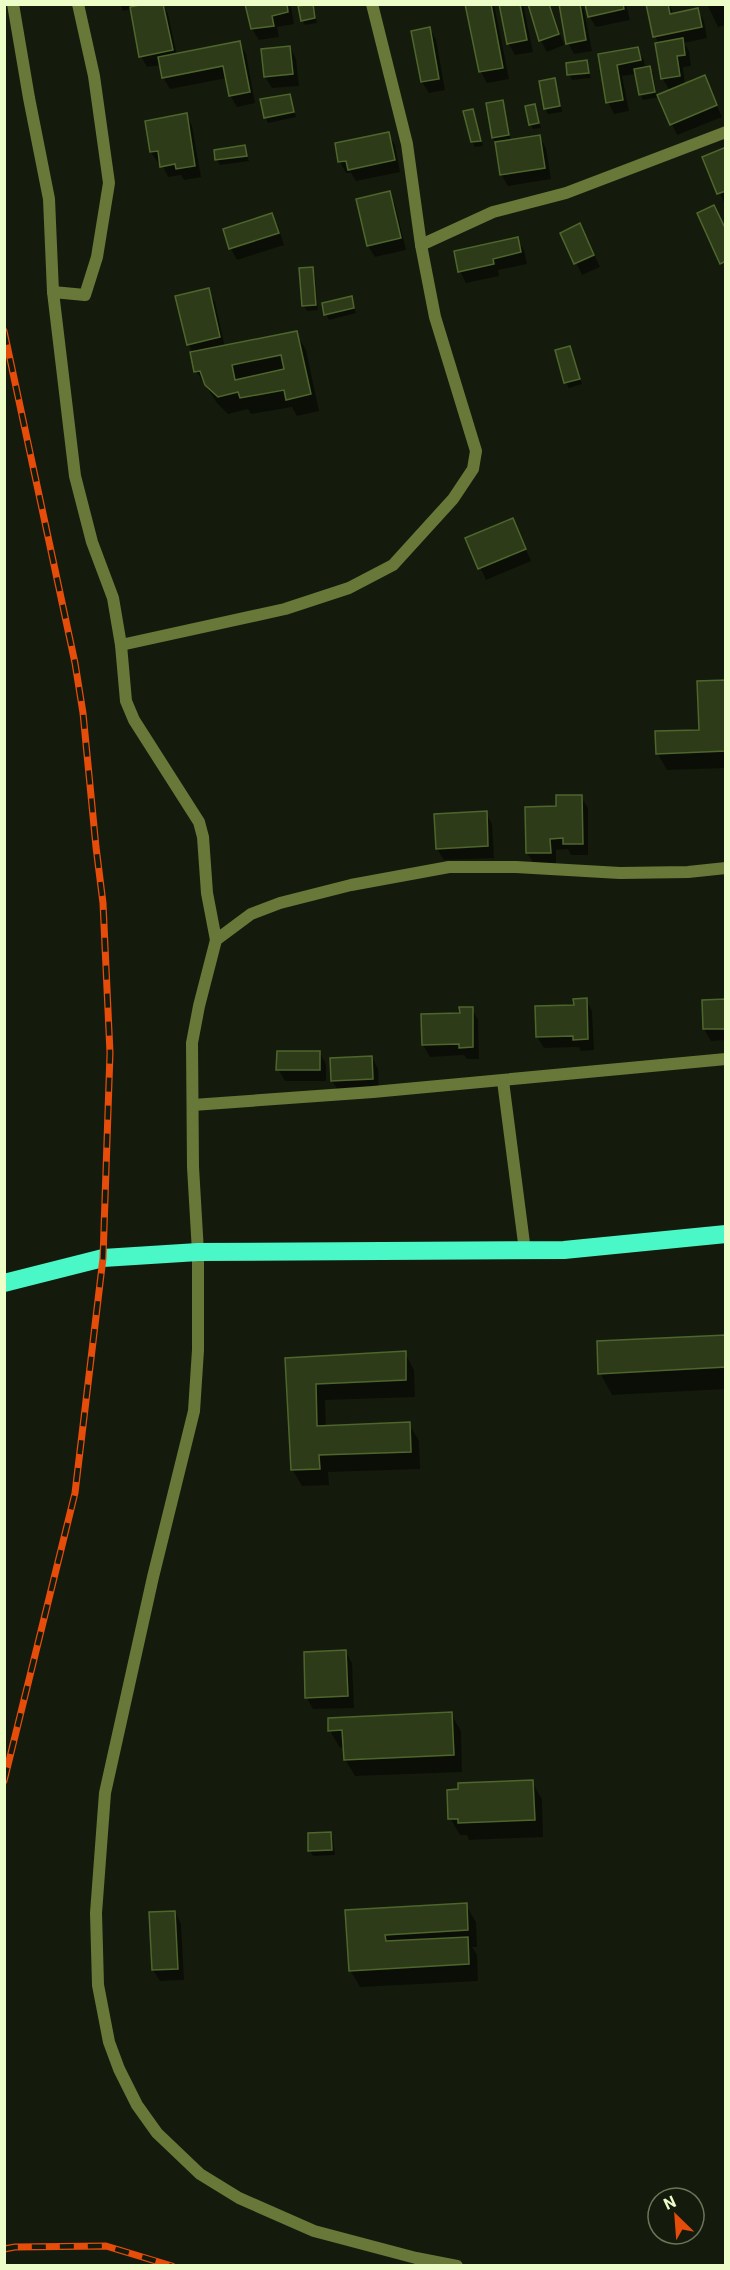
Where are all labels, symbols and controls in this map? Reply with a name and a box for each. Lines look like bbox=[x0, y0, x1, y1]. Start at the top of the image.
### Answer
north arrow bbox=[646, 2186, 706, 2246]
text: N bbox=[661, 2192, 679, 2214]

